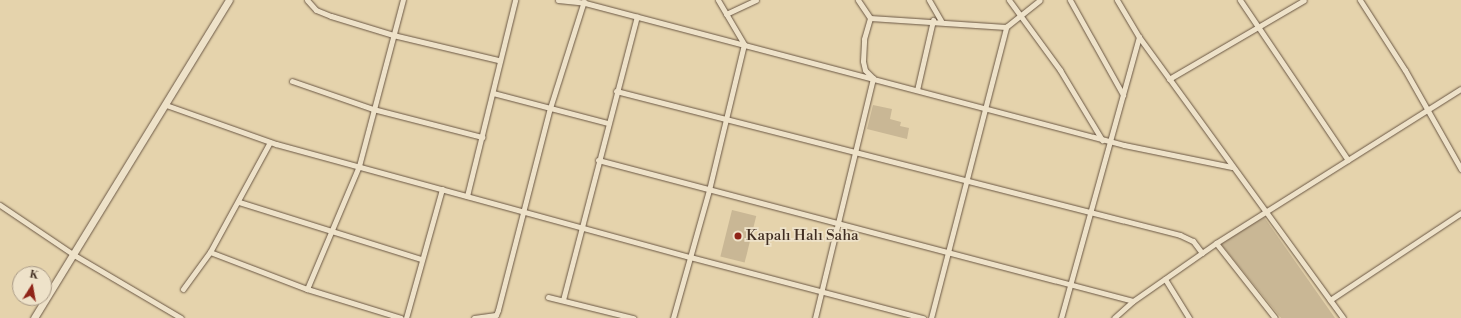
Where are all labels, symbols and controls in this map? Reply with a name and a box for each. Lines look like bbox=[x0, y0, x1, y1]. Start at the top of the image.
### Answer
place label: Kapalı Halı Saha bbox=[746, 227, 859, 245]
marker: Kapalı Halı Saha bbox=[733, 231, 743, 241]
north arrow bbox=[12, 266, 52, 306]
text: K bbox=[28, 267, 40, 283]

